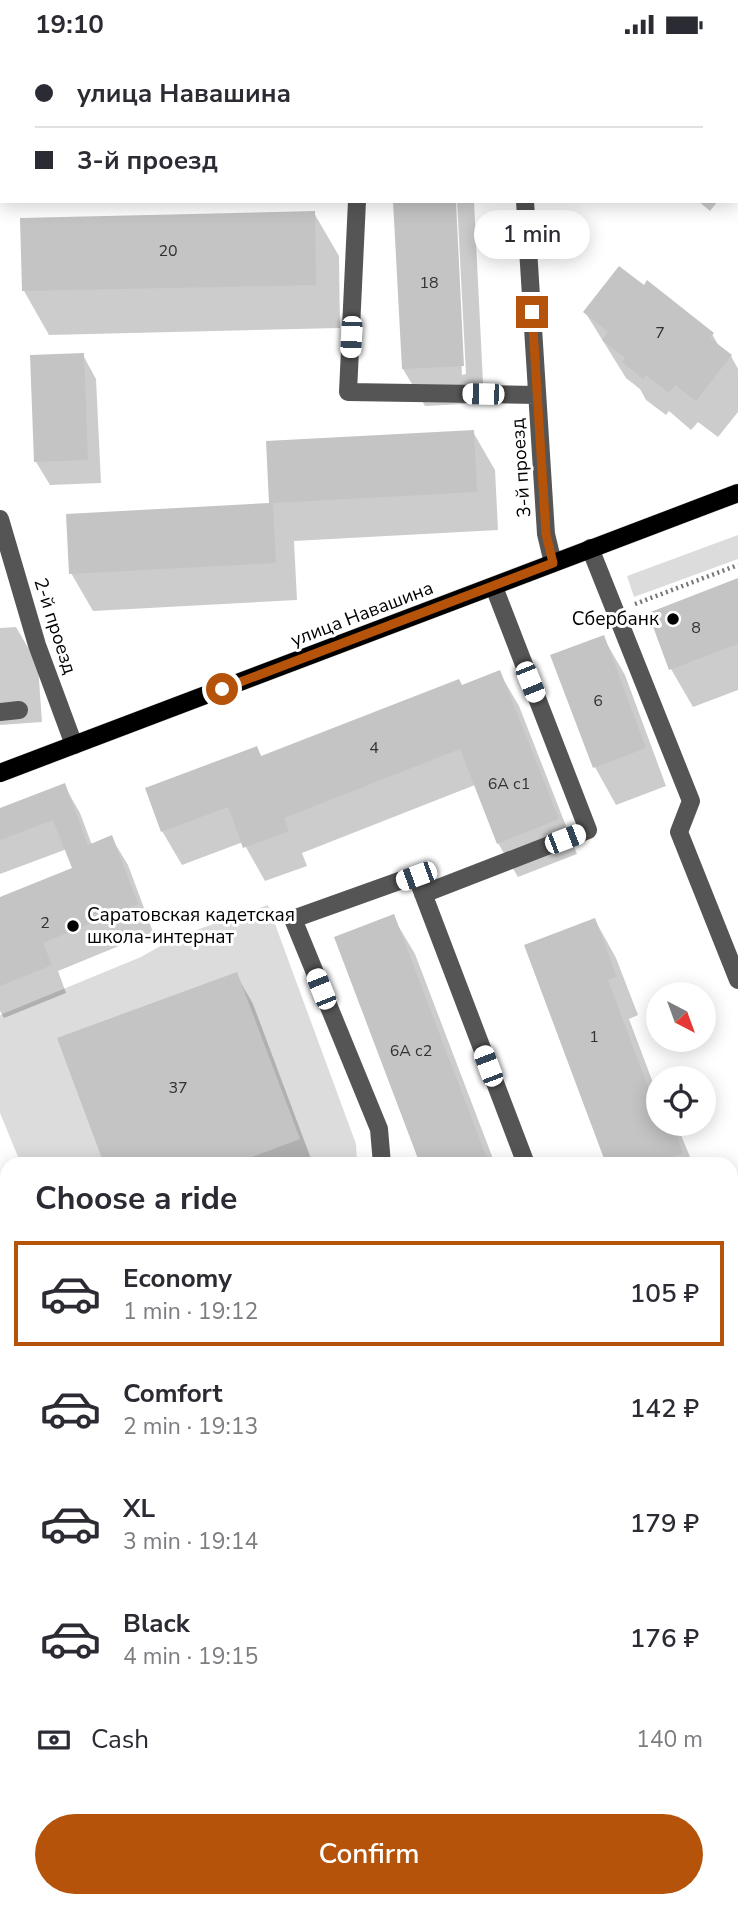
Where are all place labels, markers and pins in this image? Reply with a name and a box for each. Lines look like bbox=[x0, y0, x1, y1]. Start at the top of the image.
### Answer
place label: Сбербанк bbox=[572, 606, 659, 632]
marker: Сбербанк bbox=[665, 611, 681, 627]
place label: Саратовская кадетская школа-интернат bbox=[87, 902, 295, 950]
marker: Саратовская кадетская школа-интернат bbox=[65, 918, 81, 934]

